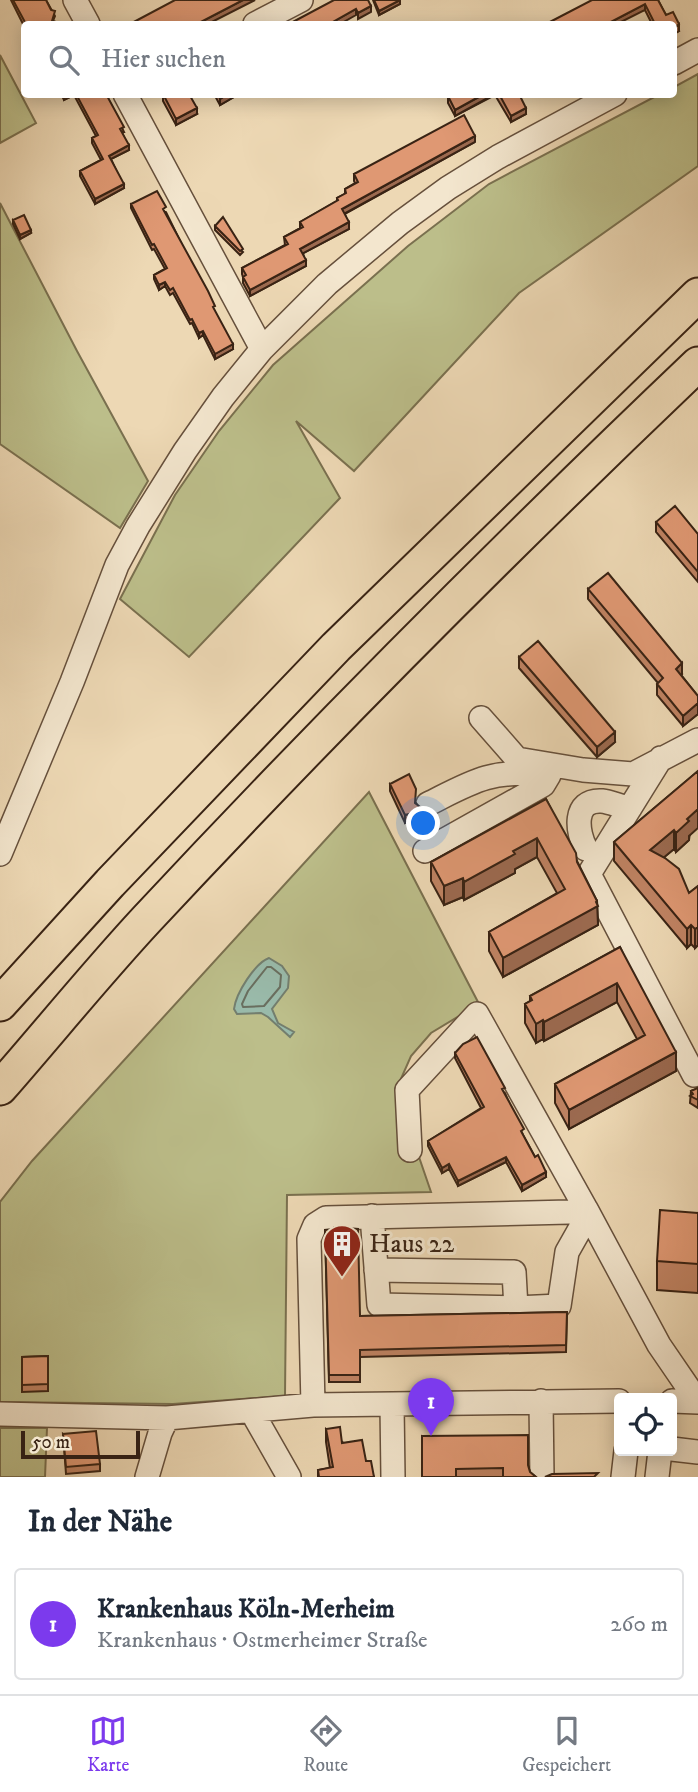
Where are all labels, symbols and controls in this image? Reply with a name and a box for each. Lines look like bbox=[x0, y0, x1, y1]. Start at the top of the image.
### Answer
search box bbox=[21, 21, 677, 98]
icon: search bbox=[45, 41, 83, 79]
text: Hier suchen bbox=[101, 43, 226, 76]
your location bbox=[406, 806, 440, 840]
building icon: Haus 22 bbox=[321, 1223, 363, 1278]
place label: Haus 22 bbox=[369, 1228, 454, 1261]
pin: 1 bbox=[408, 1378, 454, 1436]
map controls bbox=[614, 1393, 677, 1456]
button: locate bbox=[614, 1393, 677, 1456]
scale bar bbox=[21, 1428, 140, 1460]
text: 50 m bbox=[32, 1431, 70, 1454]
text: In der Nähe bbox=[28, 1504, 172, 1541]
text: Krankenhaus Köln-Merheim bbox=[97, 1593, 395, 1626]
text: 1 bbox=[49, 1610, 57, 1639]
text: 260 m bbox=[610, 1610, 668, 1639]
text: Krankenhaus · Ostmerheimer Straße bbox=[97, 1626, 428, 1655]
tab: Karte bbox=[87, 1712, 129, 1777]
tab: Route bbox=[303, 1712, 348, 1777]
tab: Gespeichert bbox=[522, 1712, 611, 1777]

